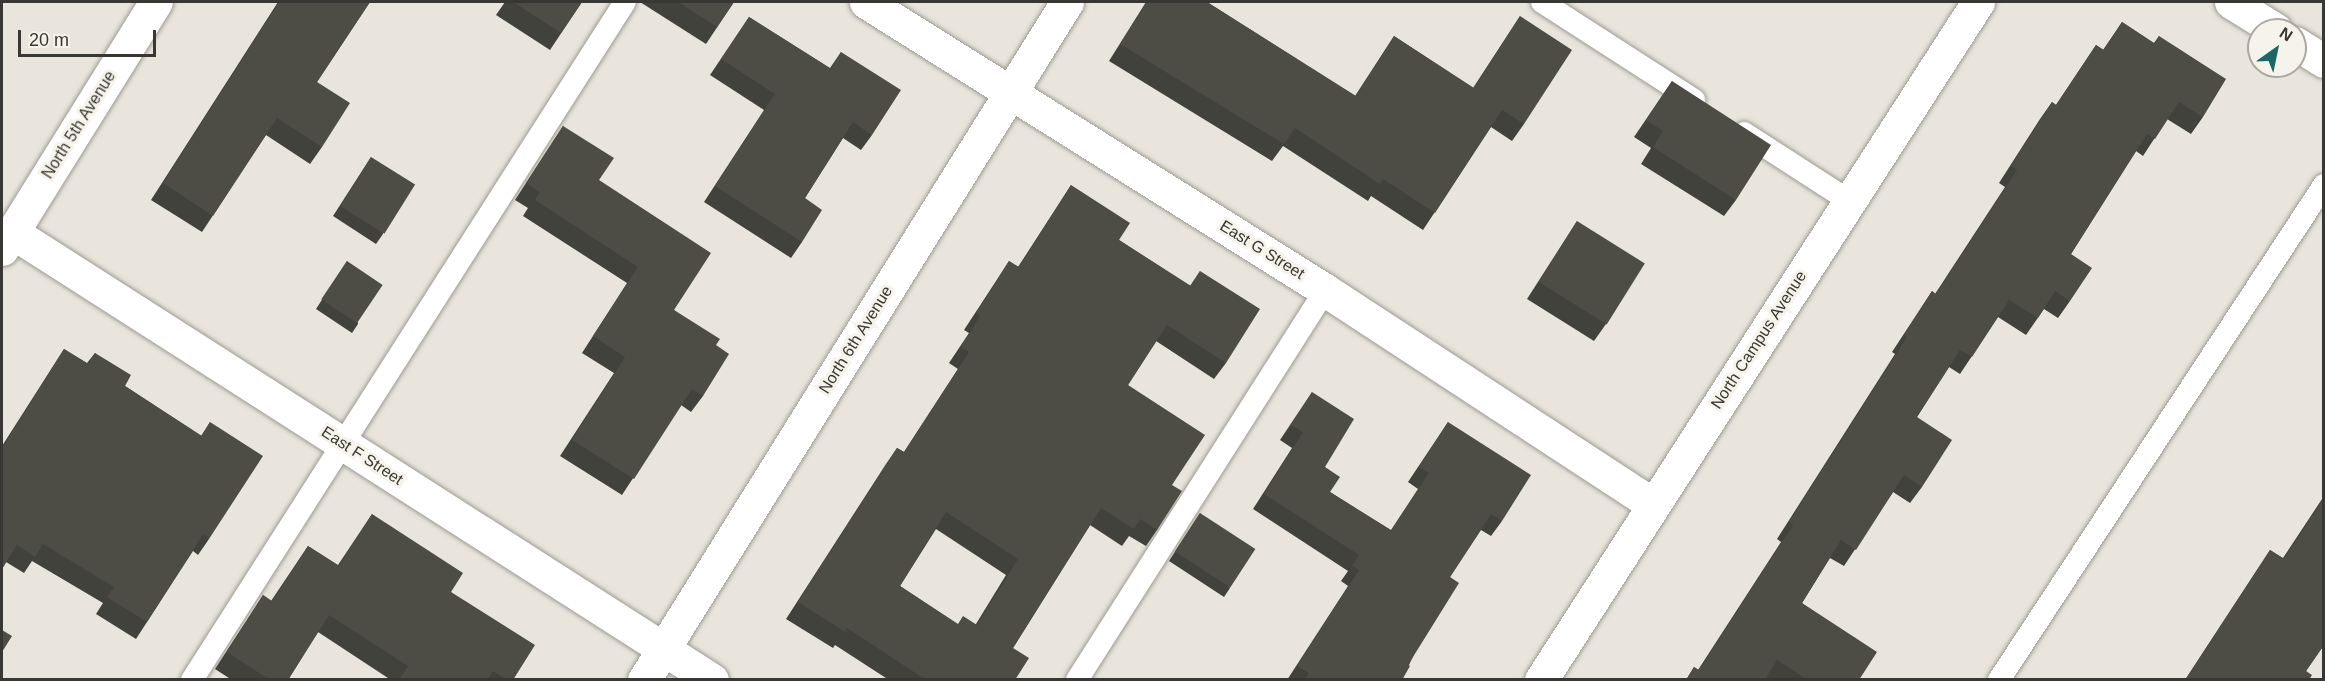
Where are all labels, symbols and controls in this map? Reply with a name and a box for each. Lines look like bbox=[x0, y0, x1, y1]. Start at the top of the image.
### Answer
scale bar bbox=[21, 18, 159, 56]
north arrow bbox=[2247, 18, 2307, 78]
text: N bbox=[2277, 24, 2295, 44]
text: 20 m bbox=[29, 30, 69, 50]
street label: North 5th Avenue bbox=[38, 67, 120, 183]
street label: East G Street bbox=[1216, 216, 1308, 284]
street label: North Campus Avenue bbox=[1707, 267, 1811, 413]
street label: North 6th Avenue bbox=[815, 282, 897, 398]
street label: East F Street bbox=[318, 423, 406, 489]

